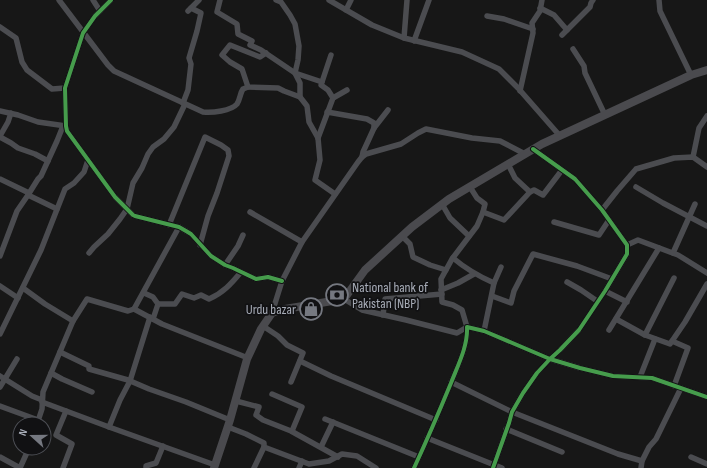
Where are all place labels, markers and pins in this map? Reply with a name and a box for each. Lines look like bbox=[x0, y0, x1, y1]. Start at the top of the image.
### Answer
place label: National bank of Pakistan (NBP) bbox=[352, 279, 429, 312]
bank icon: National bank of Pakistan (NBP) bbox=[324, 282, 350, 308]
shop icon: Urdu bazar bbox=[298, 296, 324, 322]
place label: Urdu bazar bbox=[246, 301, 296, 318]

